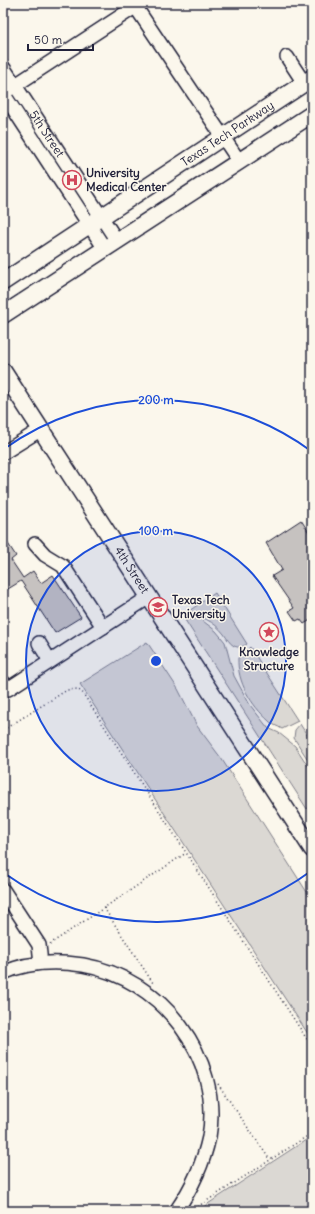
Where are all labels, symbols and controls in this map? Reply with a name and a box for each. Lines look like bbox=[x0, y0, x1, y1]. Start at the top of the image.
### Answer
scale bar bbox=[28, 26, 93, 52]
text: 50 m bbox=[34, 32, 63, 47]
street label: Texas Tech Parkway bbox=[178, 97, 277, 170]
street label: 5th Street bbox=[27, 107, 68, 160]
place label: University Medical Center bbox=[86, 165, 167, 194]
hospital icon: University Medical Center bbox=[61, 169, 83, 191]
text: 200 m bbox=[138, 392, 174, 407]
text: 100 m bbox=[139, 523, 173, 538]
street label: 4th Street bbox=[111, 544, 153, 596]
place label: Texas Tech University bbox=[172, 592, 230, 622]
school or university icon: Texas Tech University bbox=[147, 596, 169, 618]
place icon: Knowledge Structure bbox=[258, 621, 280, 643]
place label: Knowledge Structure bbox=[239, 644, 299, 673]
centre of rings bbox=[149, 654, 163, 668]

